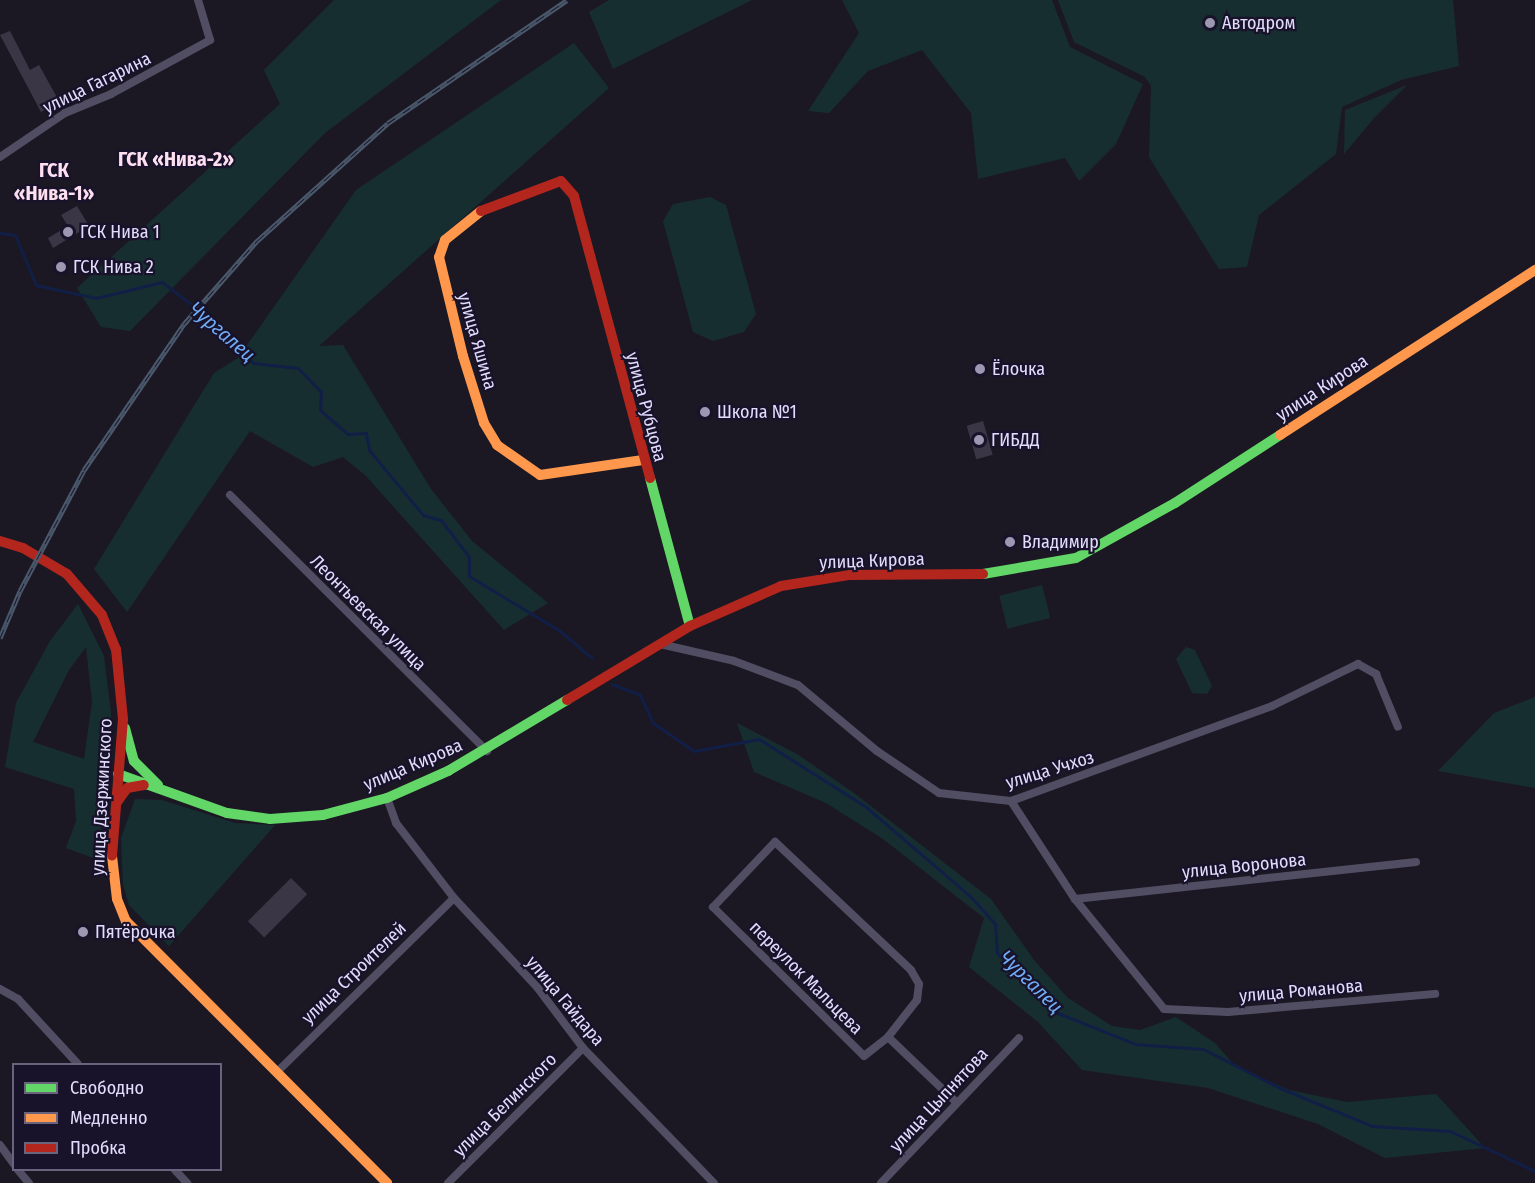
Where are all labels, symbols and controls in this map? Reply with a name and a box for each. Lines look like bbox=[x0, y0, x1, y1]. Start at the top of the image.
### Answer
place label: Автодром bbox=[1222, 12, 1295, 34]
marker: Автодром bbox=[1203, 16, 1217, 30]
street label: улица Гагарина bbox=[40, 48, 154, 118]
district label: ГСК «Нива-2» bbox=[118, 147, 234, 171]
district label: ГСК «Нива-1» bbox=[14, 158, 94, 205]
place label: ГСК Нива 1 bbox=[80, 221, 160, 243]
marker: ГСК Нива 1 bbox=[61, 225, 75, 239]
place label: ГСК Нива 2 bbox=[73, 256, 154, 278]
marker: ГСК Нива 2 bbox=[54, 260, 68, 274]
street label: улица Яшина bbox=[453, 290, 501, 392]
water label: Чургалец bbox=[184, 297, 260, 367]
street label: улица Рубцова bbox=[621, 350, 671, 464]
street label: улица Кирова bbox=[1272, 350, 1372, 426]
place label: Ёлочка bbox=[992, 358, 1045, 380]
marker: Ёлочка bbox=[973, 362, 987, 376]
place label: Школа №1 bbox=[717, 401, 797, 423]
marker: Школа №1 bbox=[698, 405, 712, 419]
place label: ГИБДД bbox=[991, 429, 1040, 451]
marker: ГИБДД bbox=[972, 433, 986, 447]
place label: Владимир bbox=[1022, 531, 1099, 553]
marker: Владимир bbox=[1003, 535, 1017, 549]
street label: улица Кирова bbox=[819, 548, 925, 574]
street label: Леонтьевская улица bbox=[306, 551, 430, 675]
street label: улица Дзержинского bbox=[87, 718, 117, 876]
street label: улица Кирова bbox=[360, 734, 466, 796]
street label: улица Учхоз bbox=[1003, 746, 1097, 794]
street label: улица Воронова bbox=[1181, 849, 1307, 883]
street label: переулок Мальцева bbox=[745, 917, 867, 1039]
street label: улица Строителей bbox=[297, 918, 411, 1028]
place label: Пятёрочка bbox=[95, 921, 175, 943]
marker: Пятёрочка bbox=[76, 925, 90, 939]
water label: Чургалец bbox=[994, 945, 1068, 1019]
street label: улица Гайдара bbox=[521, 952, 609, 1050]
street label: улица Романова bbox=[1238, 975, 1364, 1007]
street label: улица Цыпнятова bbox=[885, 1044, 993, 1156]
street label: улица Белинского bbox=[449, 1049, 561, 1161]
legend bbox=[12, 1063, 222, 1171]
text: Свободно bbox=[70, 1077, 144, 1099]
text: Медленно bbox=[70, 1107, 148, 1129]
text: Пробка bbox=[70, 1137, 126, 1159]

